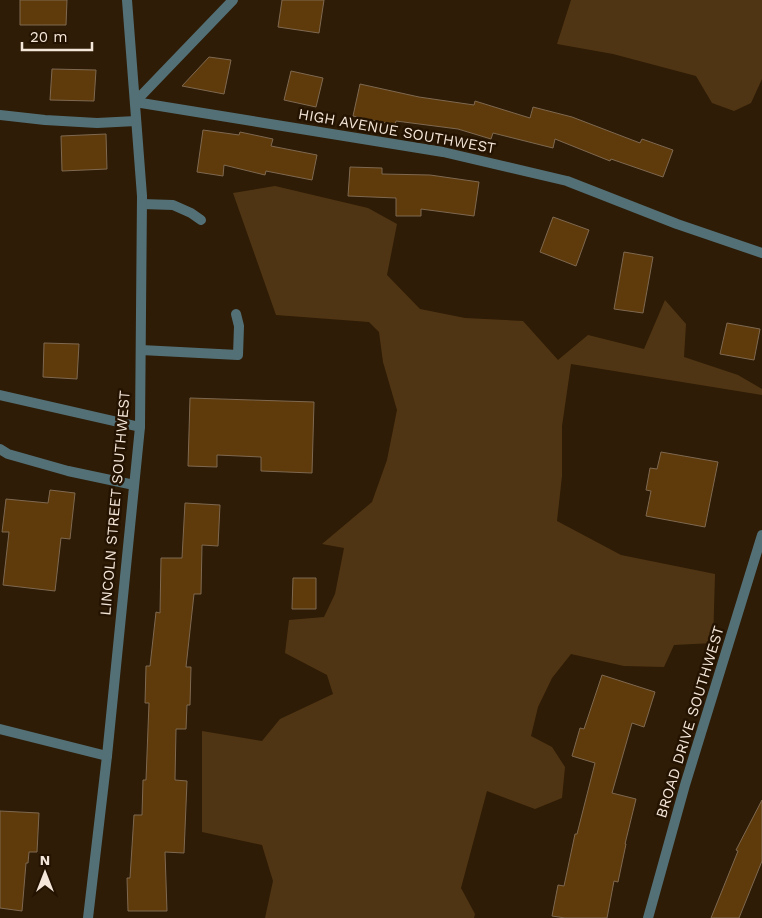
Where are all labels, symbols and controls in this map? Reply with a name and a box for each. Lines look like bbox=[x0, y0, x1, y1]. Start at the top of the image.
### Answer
scale bar bbox=[22, 20, 92, 52]
text: 20 m bbox=[30, 28, 68, 46]
street label: HIGH AVENUE SOUTHWEST bbox=[297, 105, 497, 157]
street label: LINCOLN STREET SOUTHWEST bbox=[96, 390, 134, 616]
street label: BROAD DRIVE SOUTHWEST bbox=[652, 624, 728, 820]
north arrow bbox=[20, 848, 70, 898]
text: N bbox=[40, 852, 50, 868]

